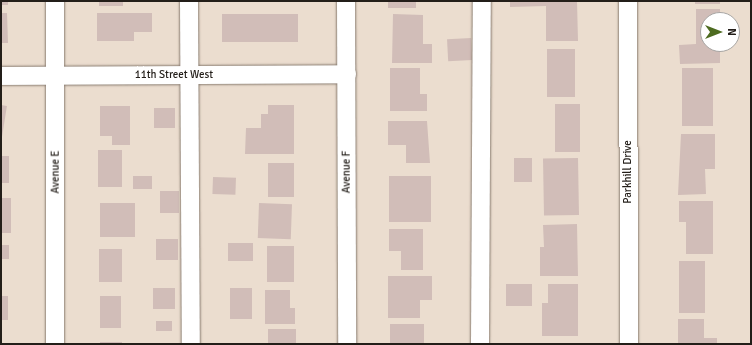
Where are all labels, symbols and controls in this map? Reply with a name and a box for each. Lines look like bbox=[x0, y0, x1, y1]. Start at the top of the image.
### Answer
north arrow bbox=[700, 12, 740, 52]
text: N bbox=[725, 28, 738, 36]
street label: 11th Street West bbox=[135, 68, 213, 82]
street label: Parkhill Drive bbox=[621, 140, 635, 204]
street label: Avenue E bbox=[49, 150, 63, 194]
street label: Avenue F bbox=[340, 151, 354, 193]

